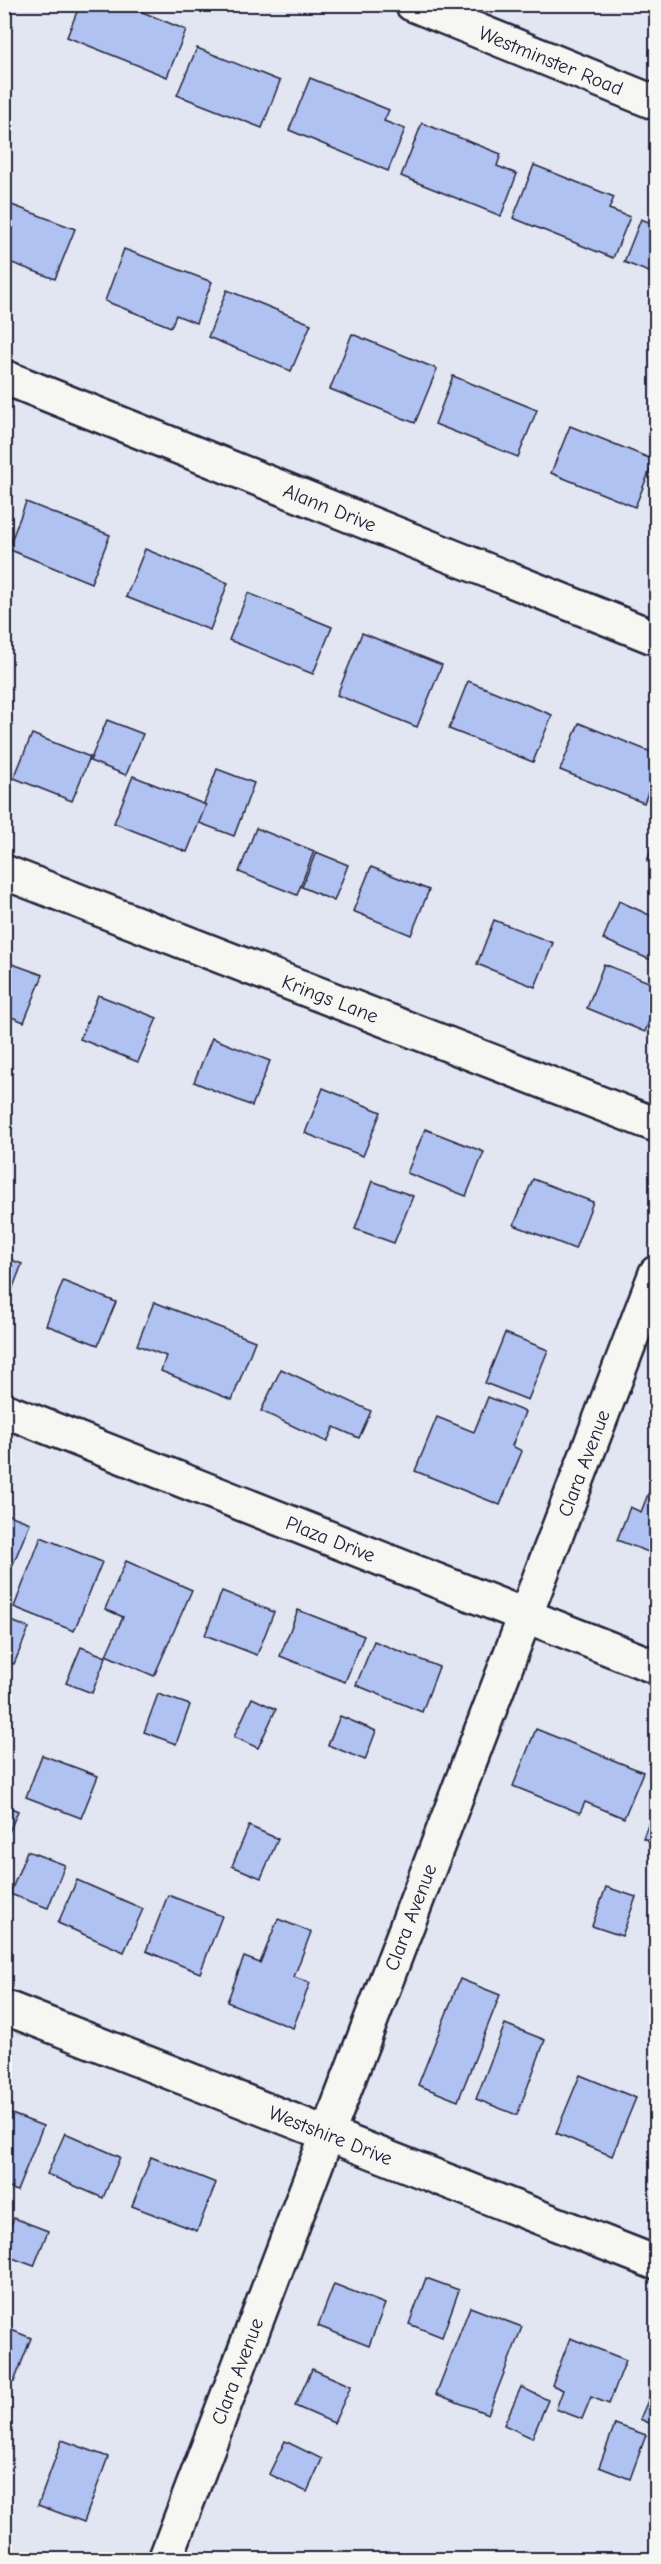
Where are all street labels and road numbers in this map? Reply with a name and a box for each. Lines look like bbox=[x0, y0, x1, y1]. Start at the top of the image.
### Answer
street label: Westminster Road bbox=[475, 21, 626, 100]
street label: Alann Drive bbox=[280, 479, 380, 537]
street label: Krings Lane bbox=[279, 970, 382, 1028]
street label: Clara Avenue bbox=[553, 1407, 615, 1520]
street label: Plaza Drive bbox=[282, 1511, 378, 1567]
street label: Clara Avenue bbox=[380, 1861, 442, 1974]
street label: Westshire Drive bbox=[265, 2101, 396, 2170]
street label: Clara Avenue bbox=[207, 2315, 268, 2428]

